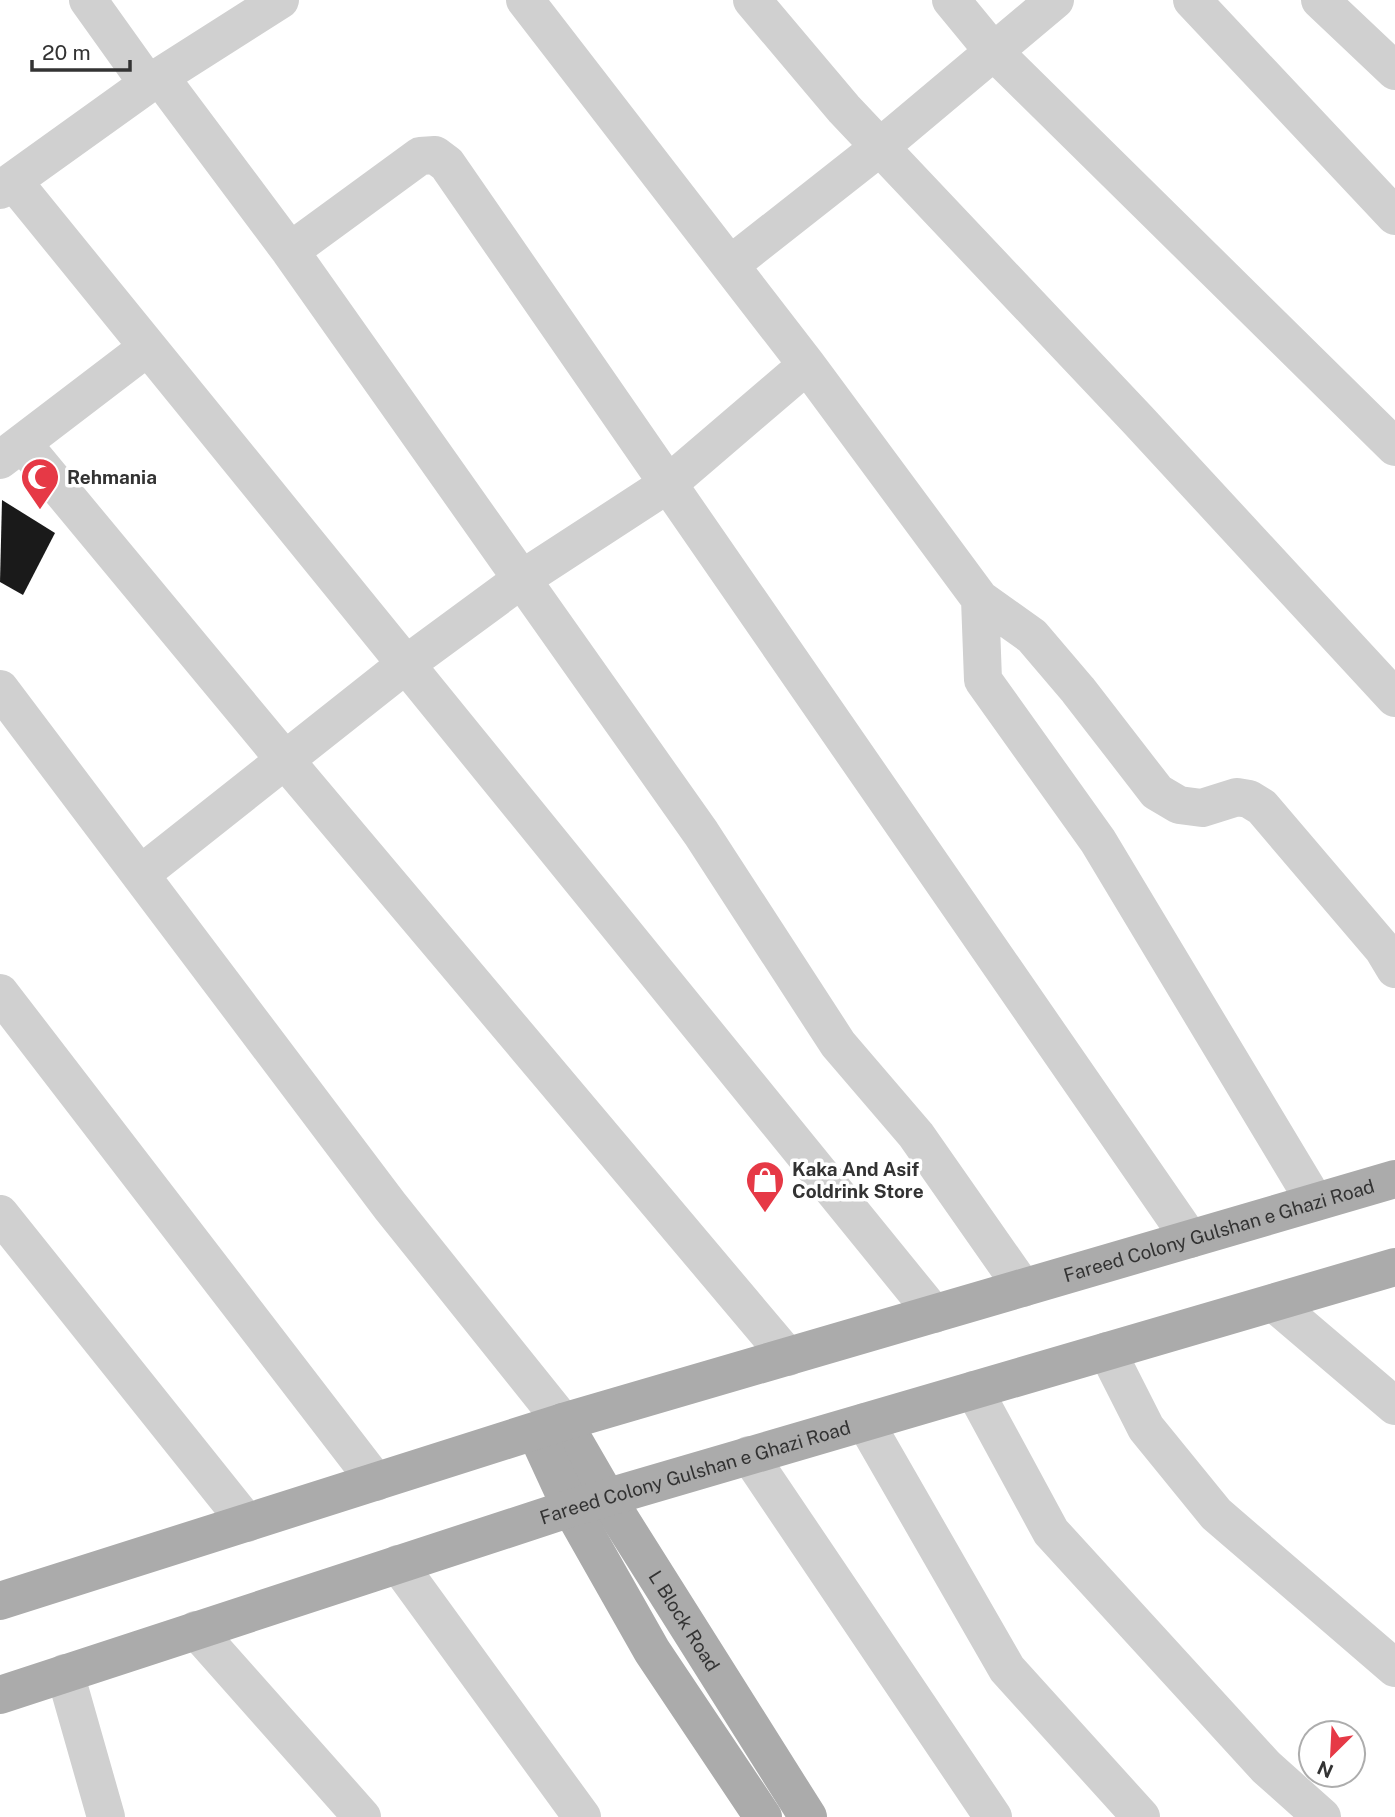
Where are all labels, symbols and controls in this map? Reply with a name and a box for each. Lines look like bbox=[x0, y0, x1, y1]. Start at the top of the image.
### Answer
scale bar bbox=[32, 28, 130, 72]
text: 20 m bbox=[42, 40, 91, 65]
mosque icon: Rehmania bbox=[19, 456, 61, 511]
place label: Rehmania bbox=[67, 466, 157, 488]
place label: Kaka And Asif Coldrink Store bbox=[792, 1158, 924, 1202]
shop icon: Kaka And Asif Coldrink Store bbox=[744, 1159, 786, 1214]
street label: Fareed Colony Gulshan e Ghazi Road bbox=[1061, 1175, 1377, 1286]
street label: Fareed Colony Gulshan e Ghazi Road bbox=[537, 1416, 853, 1528]
street label: L Block Road bbox=[644, 1566, 724, 1675]
north arrow bbox=[1297, 1719, 1367, 1789]
text: N bbox=[1314, 1756, 1336, 1783]

